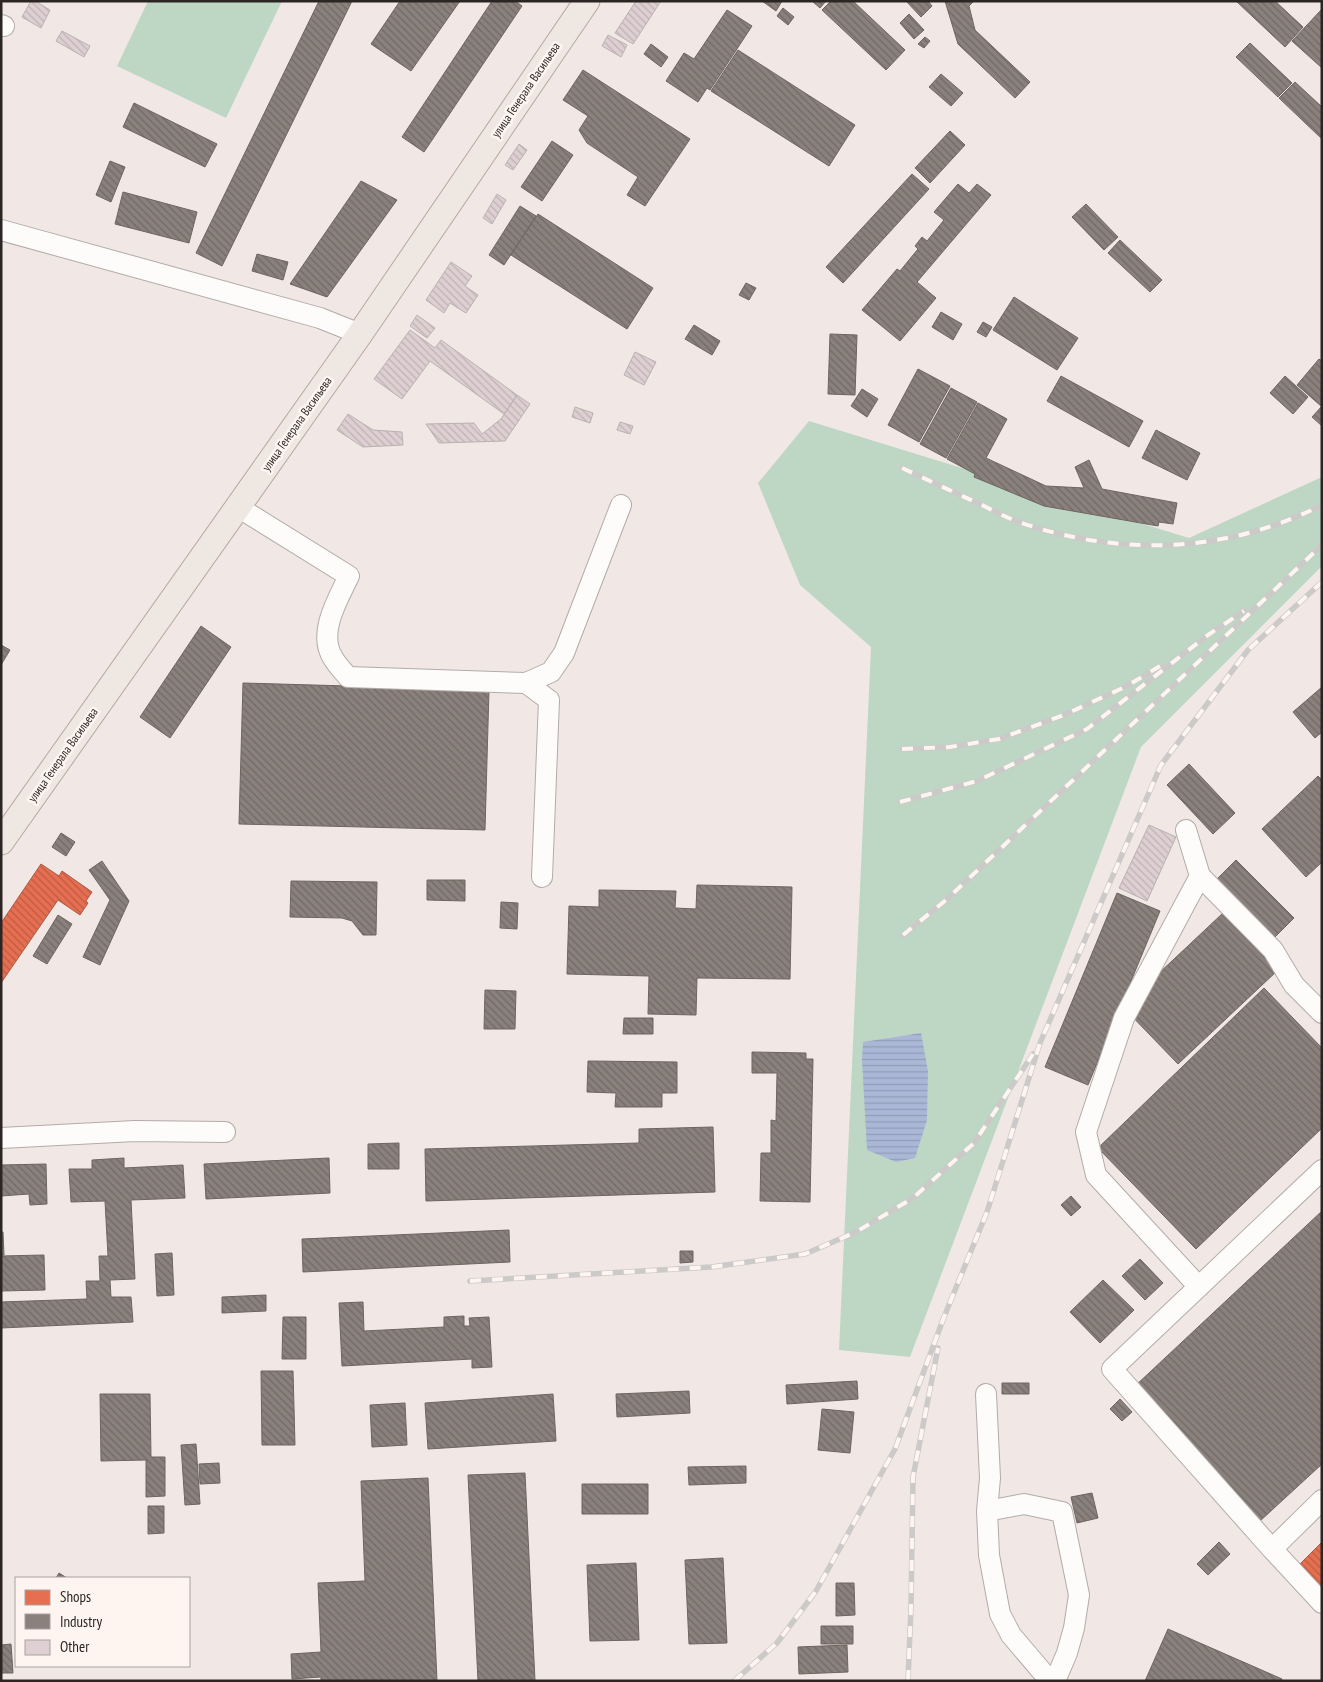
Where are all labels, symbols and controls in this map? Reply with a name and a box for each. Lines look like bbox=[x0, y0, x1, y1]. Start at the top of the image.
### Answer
street label: улица Генерала Васильева bbox=[488, 39, 563, 140]
street label: улица Генерала Васильева bbox=[258, 374, 335, 474]
street label: улица Генерала Васильева bbox=[24, 705, 101, 805]
legend bbox=[15, 1577, 190, 1667]
text: Shops bbox=[60, 1587, 91, 1606]
text: Industry bbox=[60, 1612, 102, 1631]
text: Other bbox=[60, 1637, 90, 1656]

